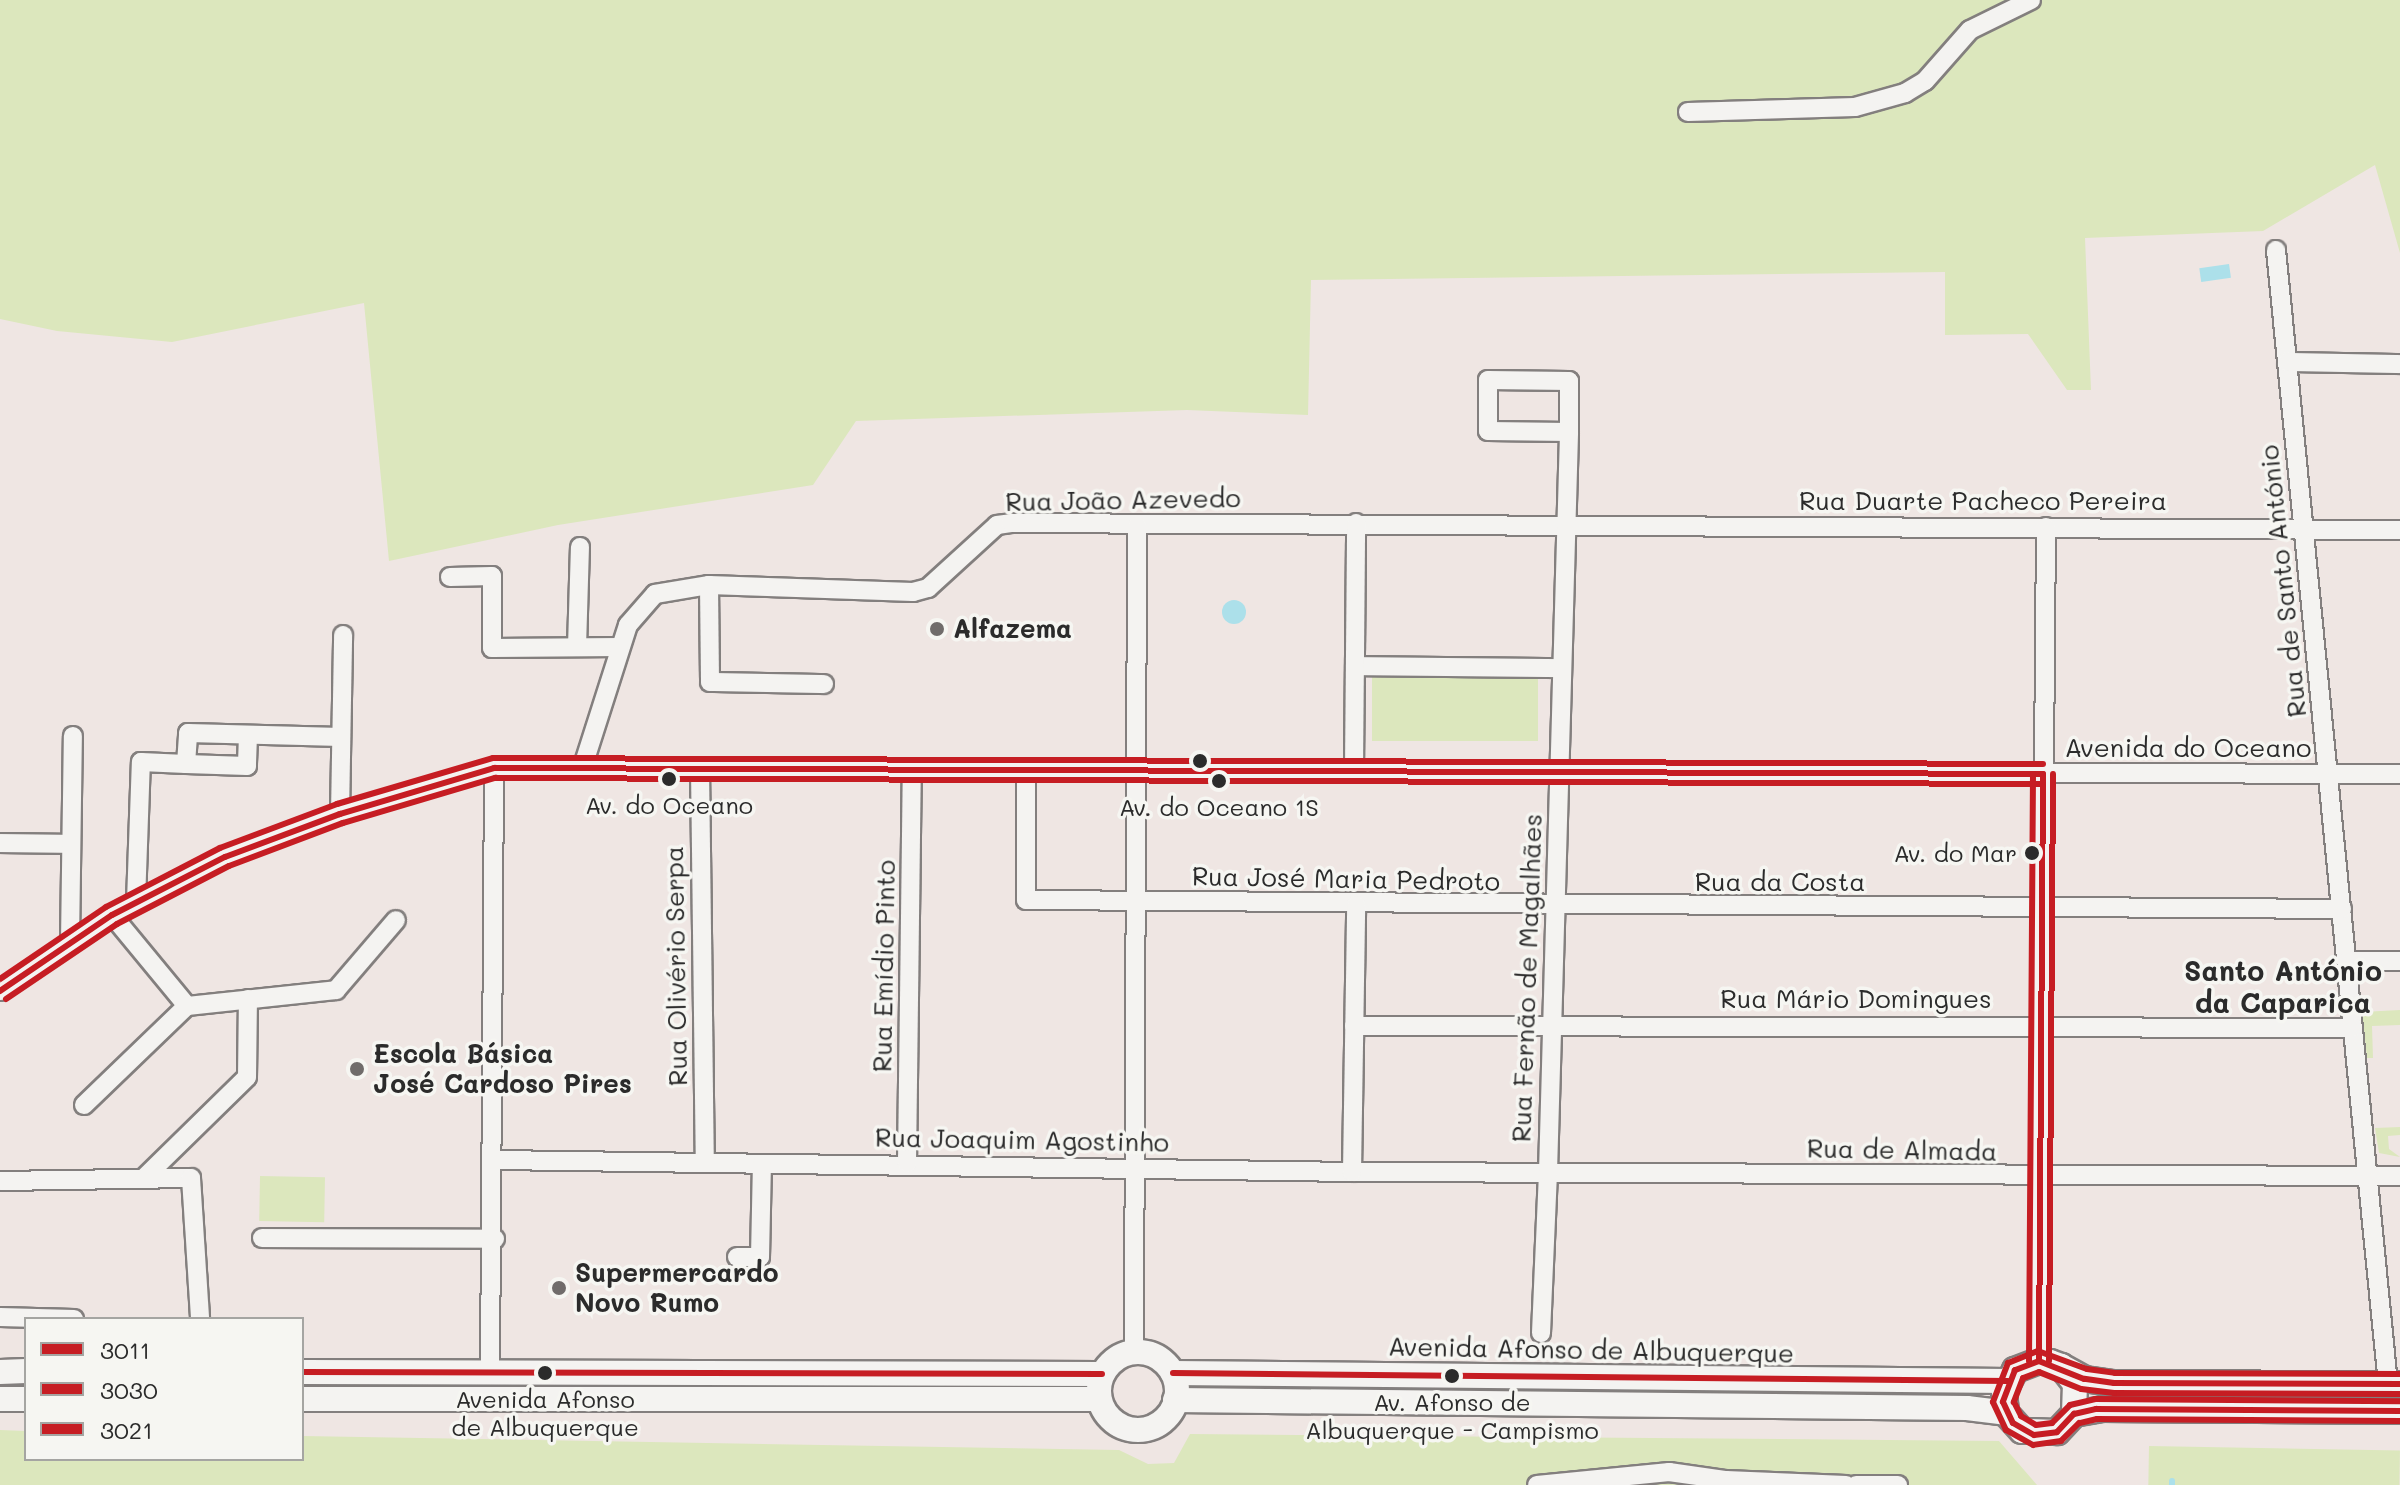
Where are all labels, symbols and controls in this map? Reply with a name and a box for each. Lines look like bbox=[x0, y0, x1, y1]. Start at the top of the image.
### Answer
street label: Rua de Santo António bbox=[2253, 443, 2313, 719]
street label: Rua João Azevedo bbox=[1005, 482, 1241, 518]
street label: Rua Duarte Pacheco Pereira bbox=[1799, 485, 2167, 517]
place label: Alfazema bbox=[953, 613, 1072, 645]
marker: Alfazema bbox=[928, 620, 946, 638]
street label: Avenida do Oceano bbox=[2065, 732, 2311, 764]
unlabelled marker bbox=[1192, 753, 1208, 769]
marker: Av. do Oceano bbox=[661, 771, 677, 787]
marker: Av. do Oceano 1S bbox=[1211, 773, 1227, 789]
place label: Av. do Oceano bbox=[585, 791, 753, 819]
place label: Av. do Oceano 1S bbox=[1119, 793, 1319, 821]
street label: Rua Fernão de Magalhães bbox=[1506, 813, 1548, 1143]
place label: Av. do Mar bbox=[1893, 839, 2017, 867]
marker: Av. do Mar bbox=[2024, 845, 2040, 861]
street label: Rua Olivério Serpa bbox=[658, 846, 694, 1086]
street label: Rua Emídio Pinto bbox=[867, 860, 901, 1072]
street label: Rua José Maria Pedroto bbox=[1192, 861, 1500, 897]
street label: Rua da Costa bbox=[1695, 866, 1865, 898]
district label: Santo António da Caparica bbox=[2184, 953, 2382, 1019]
street label: Rua Mário Domingues bbox=[1720, 983, 1992, 1015]
place label: Escola Básica José Cardoso Pires bbox=[373, 1038, 632, 1100]
marker: Escola Básica José Cardoso Pires bbox=[348, 1060, 366, 1078]
street label: Rua Joaquim Agostinho bbox=[875, 1122, 1169, 1158]
street label: Rua de Almada bbox=[1807, 1133, 1997, 1167]
place label: Supermercardo Novo Rumo bbox=[575, 1257, 779, 1318]
marker: Supermercardo Novo Rumo bbox=[550, 1279, 568, 1297]
legend bbox=[24, 1317, 304, 1461]
street label: Avenida Afonso de Albuquerque bbox=[1388, 1331, 1794, 1369]
text: 3011 bbox=[100, 1334, 150, 1365]
marker: Avenida Afonso de Albuquerque bbox=[537, 1365, 553, 1381]
marker: Av. Afonso de Albuquerque - Campismo bbox=[1444, 1368, 1460, 1384]
text: 3030 bbox=[100, 1374, 158, 1405]
place label: Avenida Afonso de Albuquerque bbox=[451, 1385, 639, 1441]
place label: Av. Afonso de Albuquerque - Campismo bbox=[1305, 1388, 1599, 1444]
text: 3021 bbox=[100, 1414, 153, 1445]

